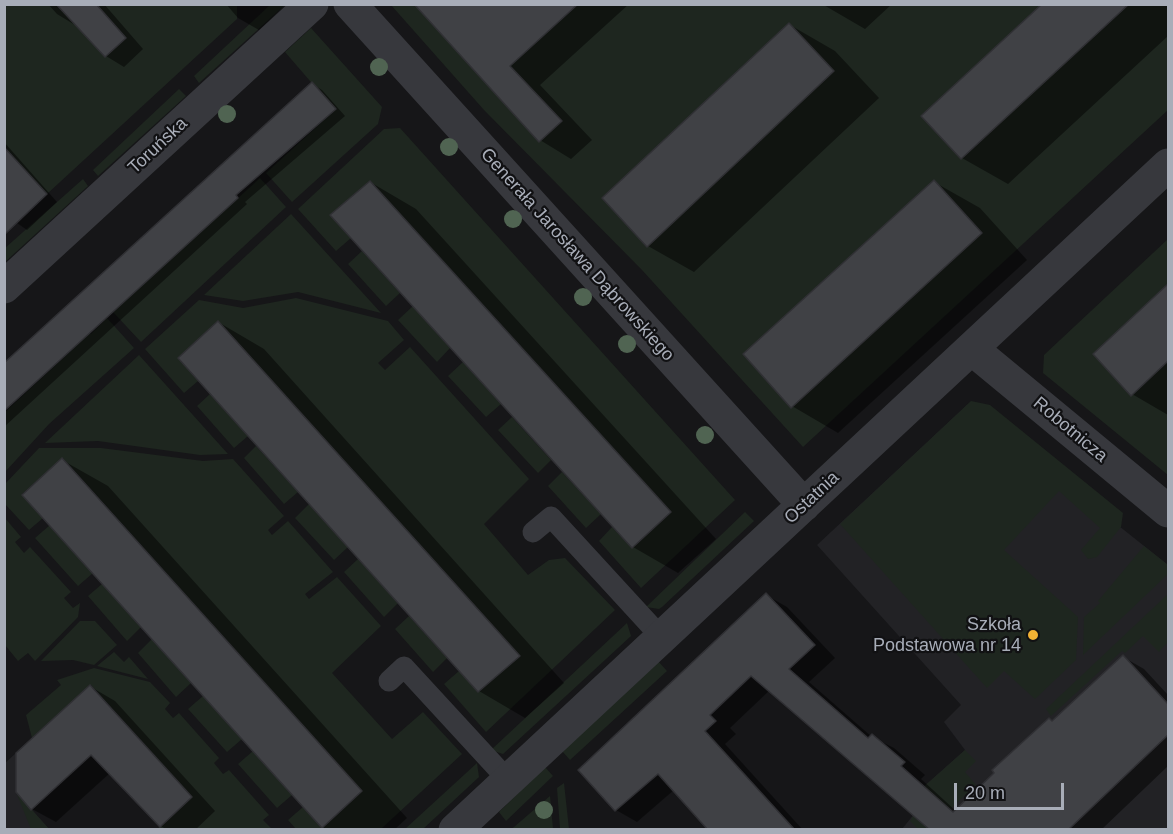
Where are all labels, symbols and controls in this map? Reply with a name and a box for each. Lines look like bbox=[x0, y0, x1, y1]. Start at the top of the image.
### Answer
street label: Toruńska bbox=[124, 113, 192, 179]
street label: Generała Jarosława Dąbrowskiego bbox=[476, 144, 678, 366]
street label: Robotnicza bbox=[1029, 393, 1111, 467]
street label: Ostatnia bbox=[780, 467, 844, 529]
place label: Szkoła Podstawowa nr 14 bbox=[873, 614, 1021, 656]
marker: Szkoła Podstawowa nr 14 bbox=[1026, 628, 1040, 642]
scale bar bbox=[957, 771, 1066, 809]
text: 20 m bbox=[965, 783, 1005, 803]

